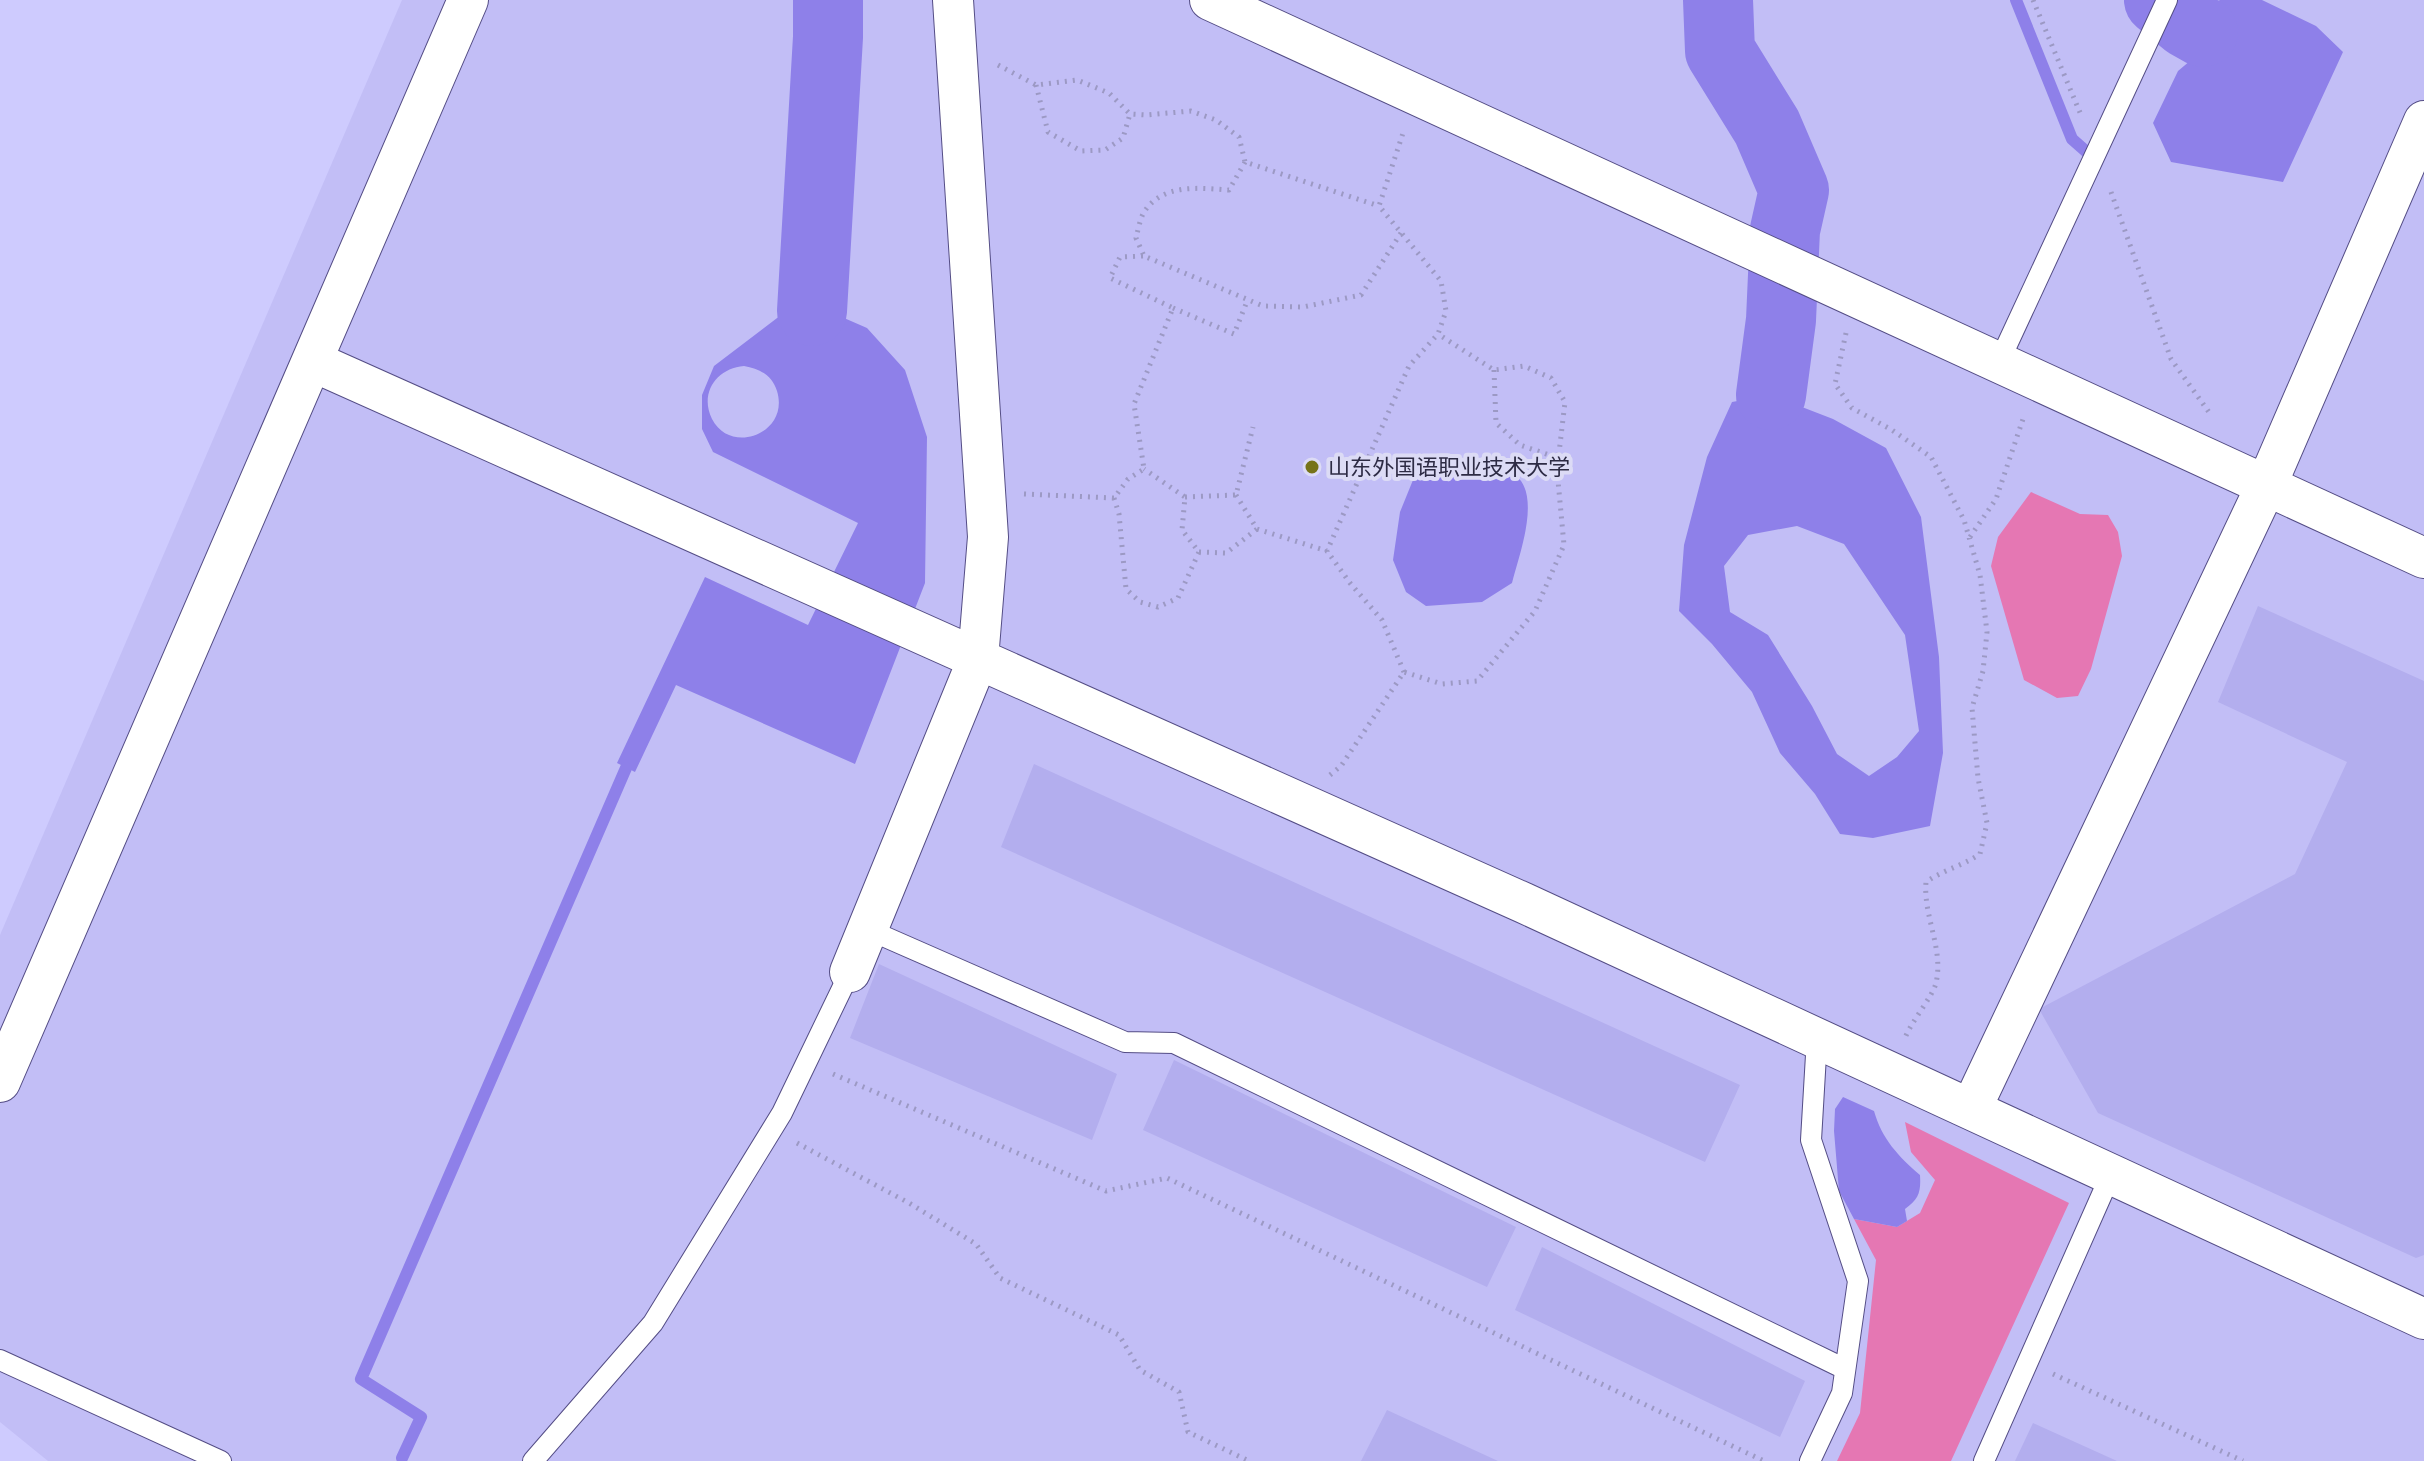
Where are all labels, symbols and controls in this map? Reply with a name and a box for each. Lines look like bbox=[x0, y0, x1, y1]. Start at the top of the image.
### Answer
place label: 山东外国语职业技术大学 bbox=[1328, 454, 1570, 480]
marker: 山东外国语职业技术大学 bbox=[1303, 458, 1321, 476]

